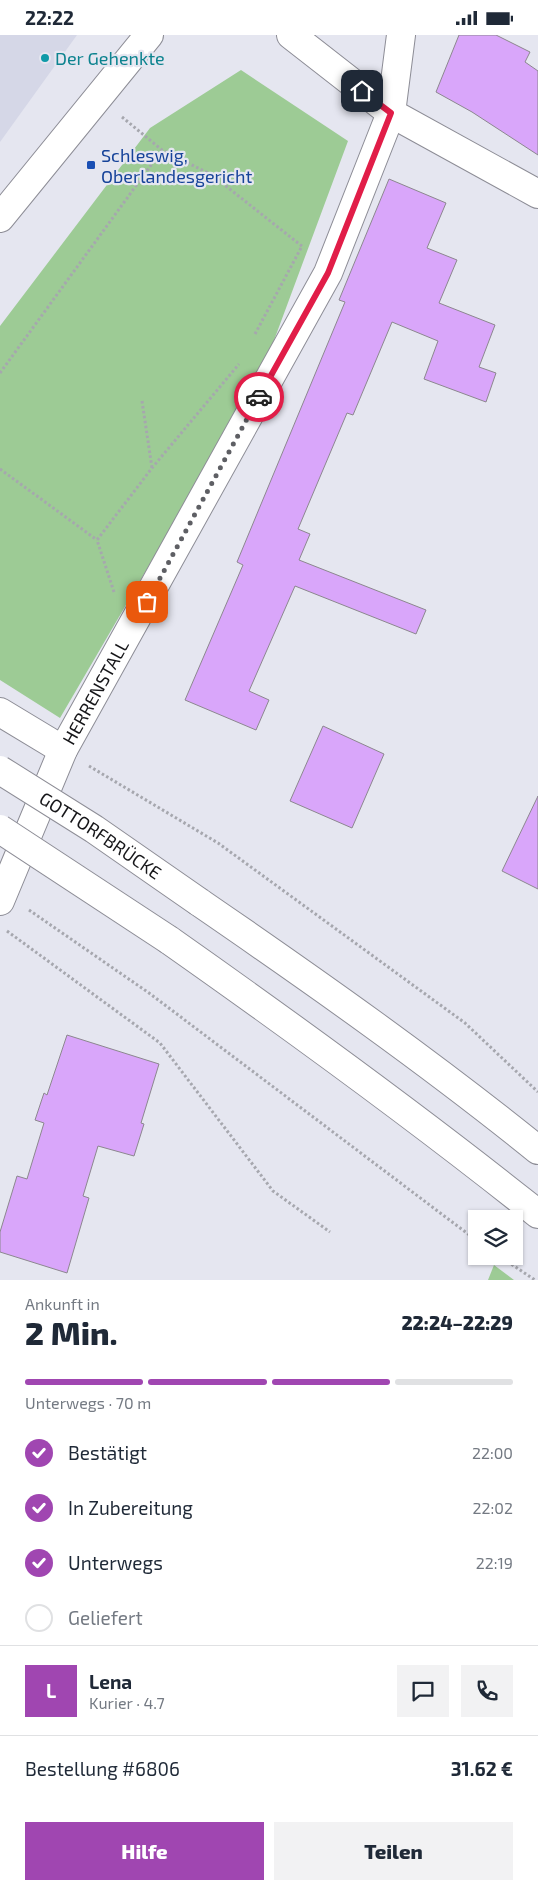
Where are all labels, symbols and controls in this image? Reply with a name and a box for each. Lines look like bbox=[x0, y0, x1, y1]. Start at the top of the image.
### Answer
text: 22:22 bbox=[25, 6, 74, 29]
place label: Der Gehenkte bbox=[55, 47, 165, 69]
marker: Der Gehenkte bbox=[39, 52, 51, 64]
pin bbox=[341, 70, 383, 112]
icon: home bbox=[348, 77, 376, 105]
place label: Schleswig, Oberlandesgericht bbox=[101, 144, 253, 187]
marker: Schleswig, Oberlandesgericht bbox=[85, 159, 97, 171]
courier bbox=[234, 372, 284, 422]
icon: car bbox=[245, 383, 273, 411]
pin bbox=[126, 581, 168, 623]
icon: bag bbox=[133, 588, 161, 616]
street label: HERRENSTALL bbox=[57, 636, 133, 748]
street label: GOTTORFBRÜCKE bbox=[36, 787, 166, 884]
map controls bbox=[468, 1210, 523, 1265]
button: layers bbox=[468, 1210, 523, 1265]
text: Ankunft in bbox=[25, 1294, 100, 1313]
text: 22:24–22:29 bbox=[401, 1311, 513, 1334]
text: 2 Min. bbox=[25, 1313, 118, 1351]
text: Unterwegs · 70 m bbox=[25, 1393, 151, 1412]
icon: check bbox=[25, 1439, 53, 1467]
text: Bestätigt bbox=[68, 1441, 147, 1464]
text: 22:00 bbox=[472, 1443, 513, 1462]
icon: check bbox=[25, 1494, 53, 1522]
text: In Zubereitung bbox=[68, 1496, 193, 1519]
text: 22:02 bbox=[473, 1498, 513, 1517]
icon: check bbox=[25, 1549, 53, 1577]
text: Unterwegs bbox=[68, 1551, 163, 1574]
text: 22:19 bbox=[476, 1553, 513, 1572]
text: Geliefert bbox=[68, 1606, 143, 1629]
button: chat bbox=[397, 1665, 449, 1717]
button: phone bbox=[461, 1665, 513, 1717]
text: Lena bbox=[89, 1670, 132, 1693]
text: L bbox=[46, 1679, 56, 1702]
text: Kurier · 4.7 bbox=[89, 1693, 165, 1712]
text: Bestellung #6806 bbox=[25, 1757, 180, 1780]
text: 31.62 € bbox=[451, 1757, 513, 1780]
button: Hilfe bbox=[25, 1822, 264, 1880]
button: Teilen bbox=[274, 1822, 513, 1880]

